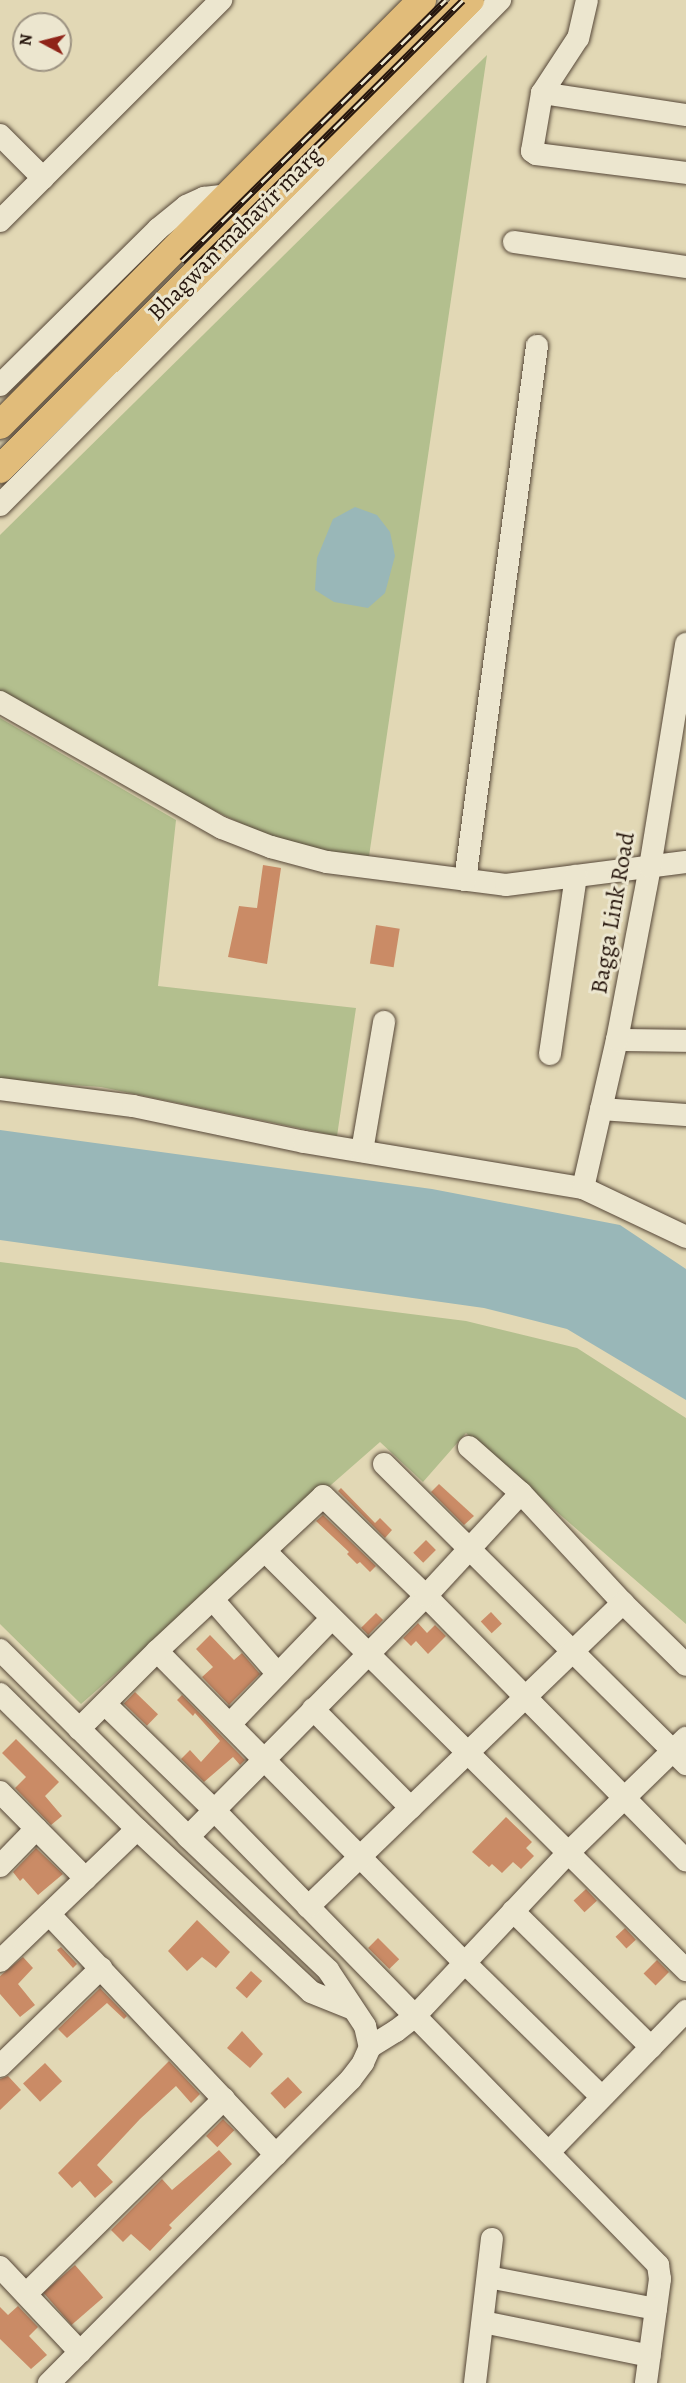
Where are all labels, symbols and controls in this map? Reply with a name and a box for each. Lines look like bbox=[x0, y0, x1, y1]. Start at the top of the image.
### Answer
north arrow bbox=[12, 12, 72, 72]
text: N bbox=[14, 33, 38, 47]
street label: Bhagwan mahavir marg bbox=[142, 141, 328, 327]
street label: Bagga Link Road bbox=[585, 830, 641, 996]

